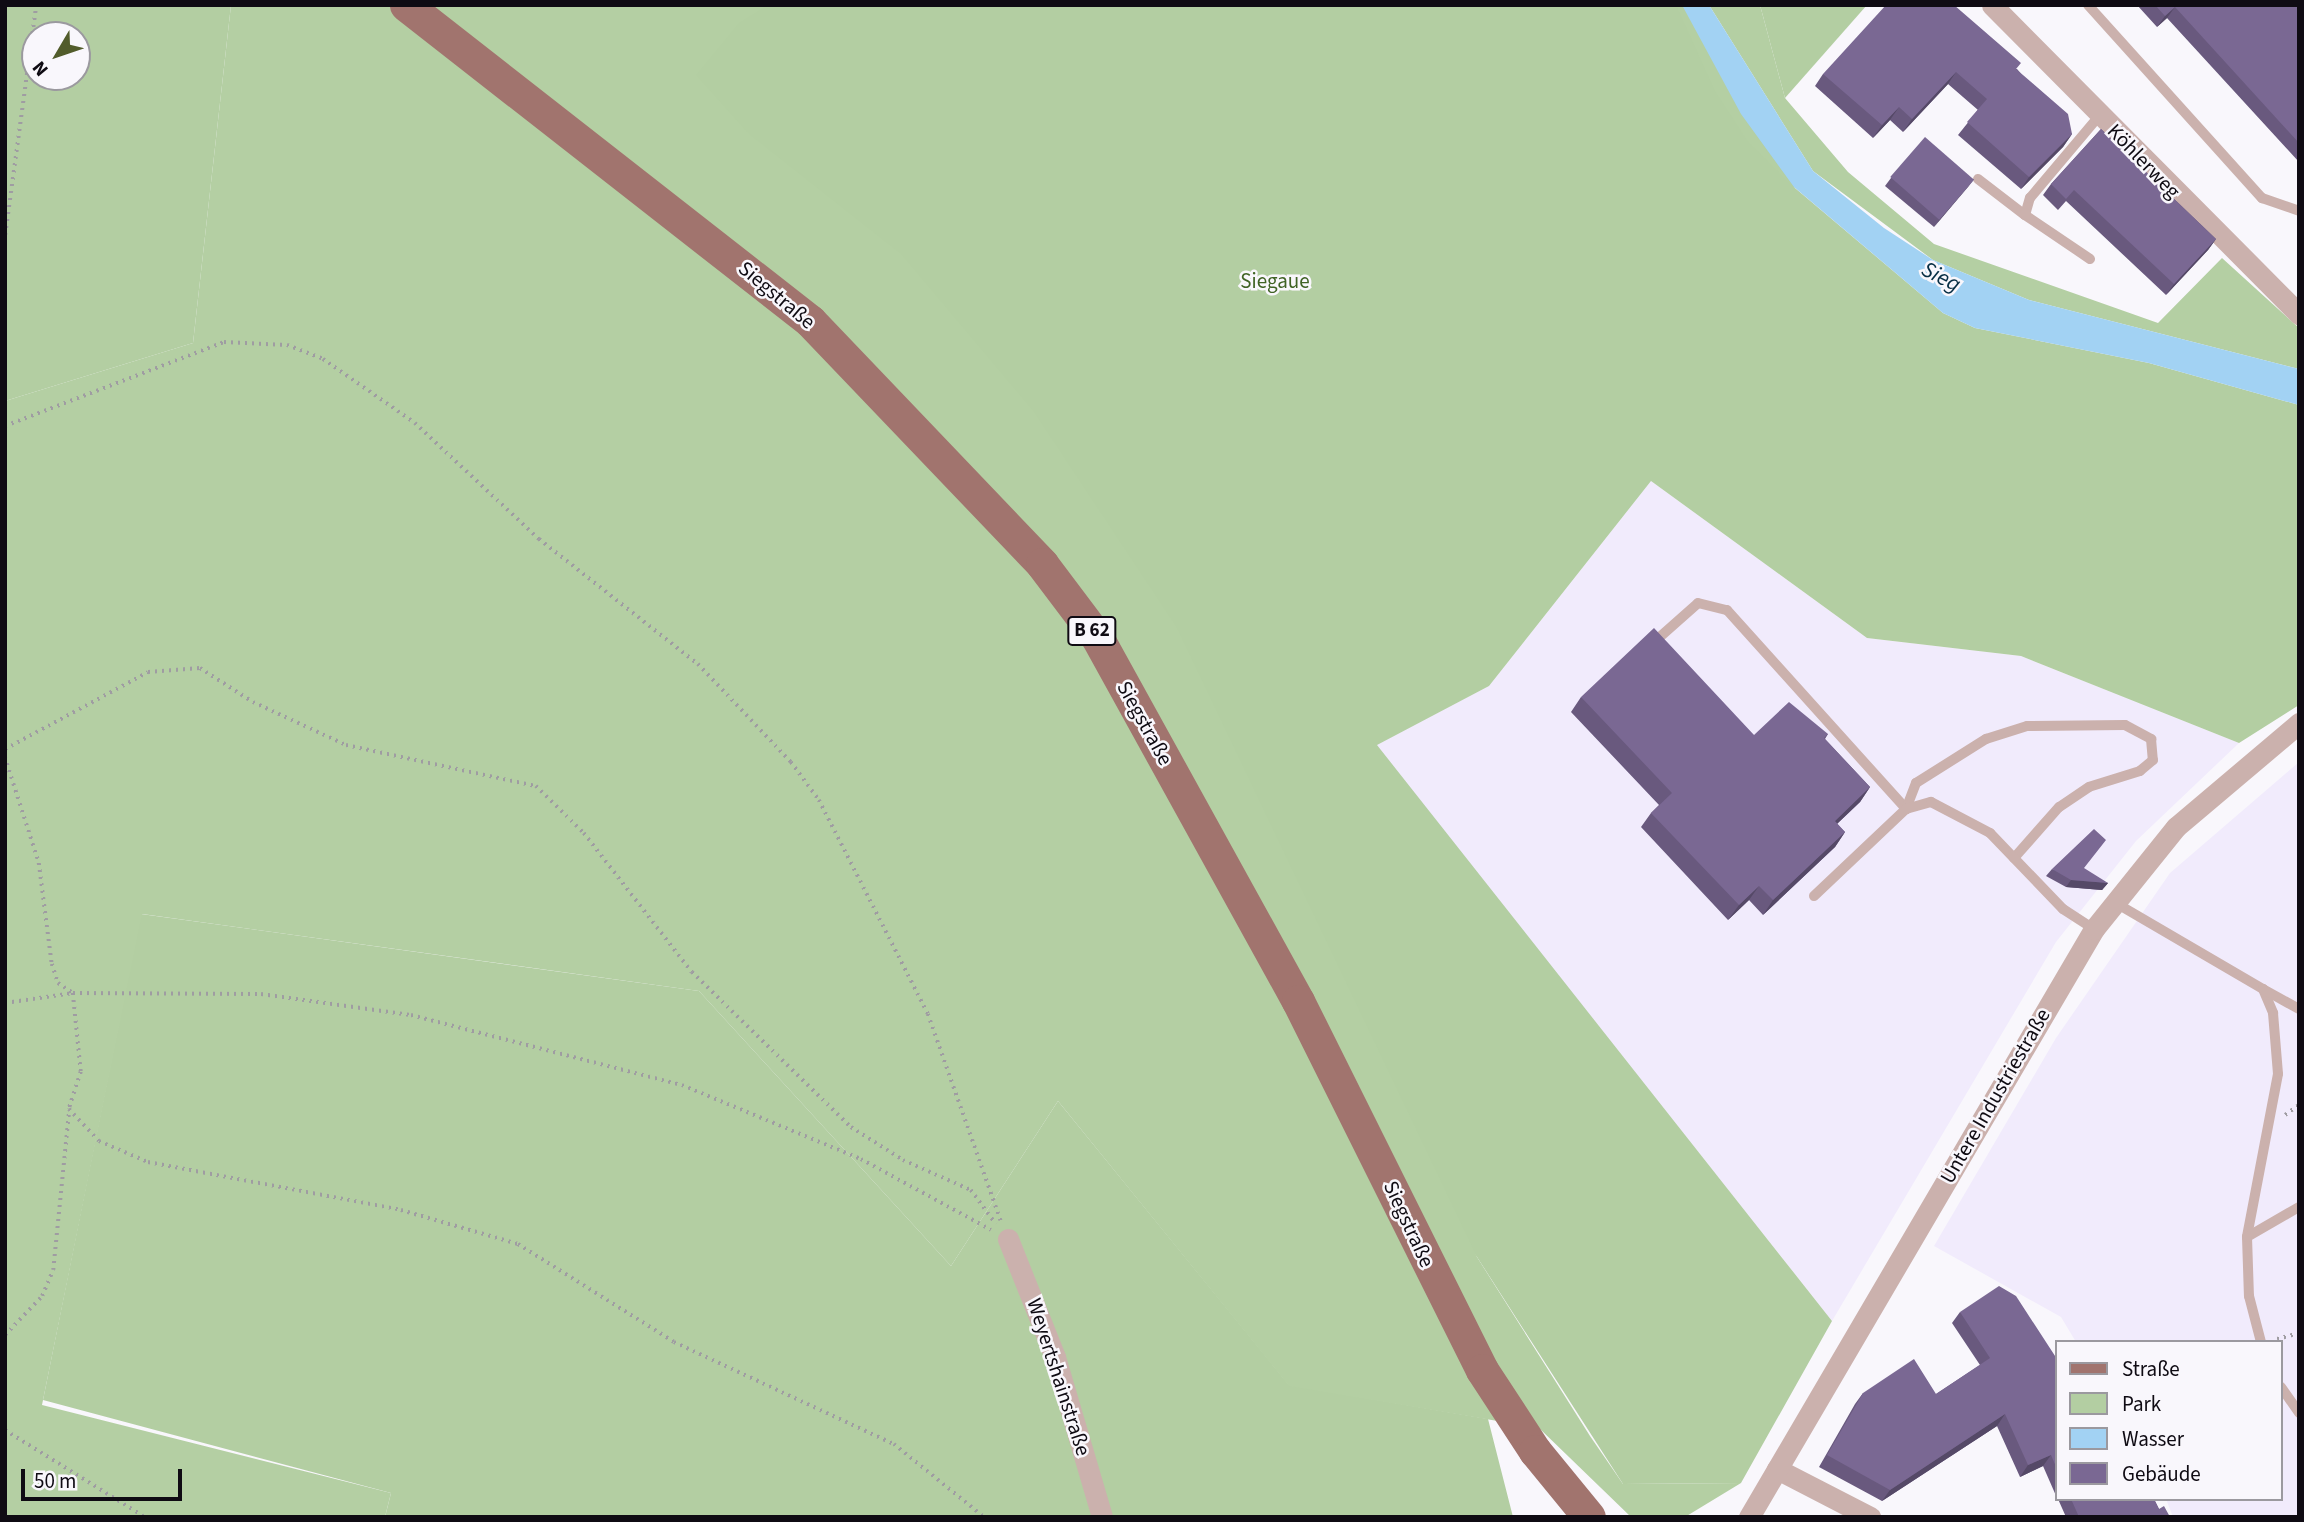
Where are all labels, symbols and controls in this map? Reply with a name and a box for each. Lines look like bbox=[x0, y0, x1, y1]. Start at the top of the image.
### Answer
north arrow bbox=[21, 21, 91, 91]
text: N bbox=[26, 55, 55, 82]
street label: Köhlerweg bbox=[2102, 118, 2186, 204]
street label: Siegstraße bbox=[733, 256, 821, 334]
water label: Sieg bbox=[1917, 256, 1965, 298]
park label: Siegaue bbox=[1240, 268, 1310, 294]
road number: B 62 bbox=[1066, 616, 1118, 646]
street label: Siegstraße bbox=[1112, 676, 1178, 770]
street label: Untere Industriestraße bbox=[1935, 1004, 2055, 1188]
street label: Siegstraße bbox=[1378, 1177, 1440, 1271]
street label: Weyertshainstraße bbox=[1022, 1295, 1096, 1459]
legend bbox=[2056, 1340, 2283, 1501]
text: Straße bbox=[2122, 1354, 2180, 1384]
text: Park bbox=[2122, 1389, 2161, 1419]
text: Wasser bbox=[2122, 1424, 2184, 1454]
scale bar bbox=[24, 1456, 186, 1500]
text: Gebäude bbox=[2122, 1459, 2201, 1489]
text: 50 m bbox=[34, 1466, 76, 1496]

